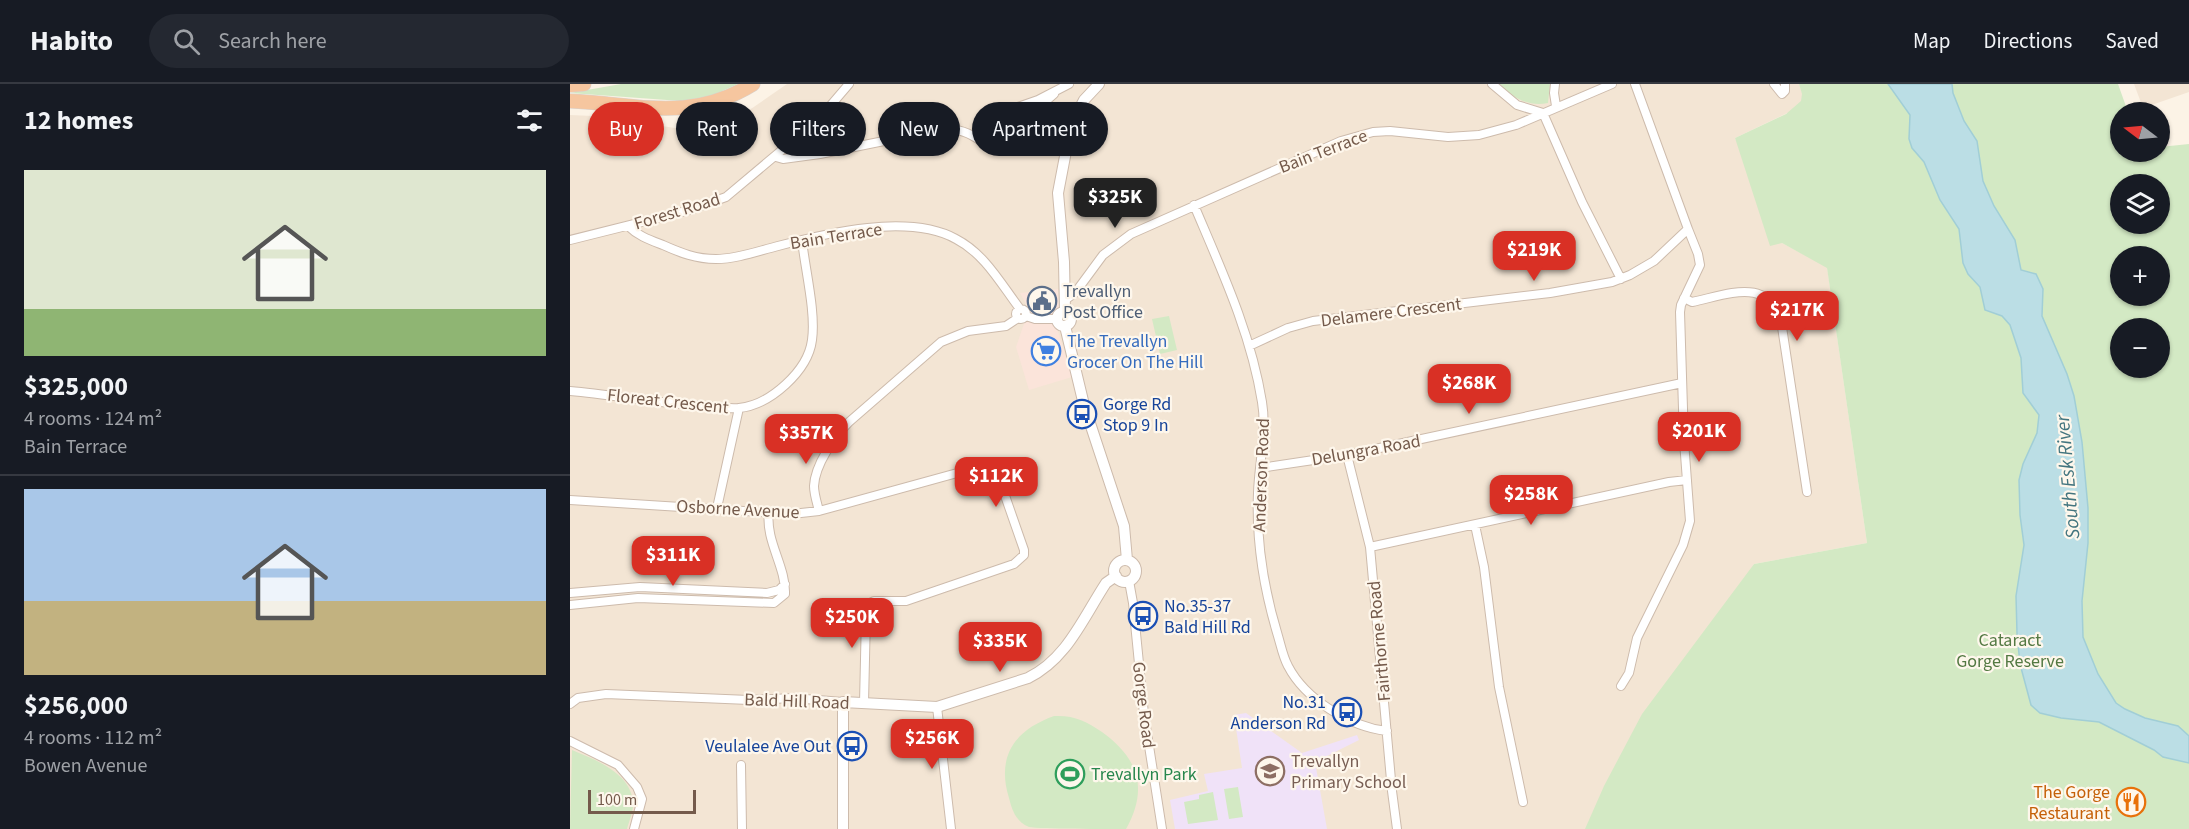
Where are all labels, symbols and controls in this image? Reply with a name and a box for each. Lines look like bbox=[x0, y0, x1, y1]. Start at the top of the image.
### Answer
search box bbox=[149, 14, 569, 68]
text: Habito bbox=[30, 21, 113, 61]
icon: search bbox=[170, 25, 203, 58]
text: Search here bbox=[218, 25, 327, 57]
text: Map bbox=[1913, 26, 1951, 56]
text: Directions bbox=[1984, 26, 2072, 56]
text: Saved bbox=[2105, 26, 2159, 56]
text: 12 homes bbox=[24, 102, 133, 139]
chip: Buy bbox=[588, 102, 664, 156]
chip: Rent bbox=[676, 102, 758, 156]
chip: Filters bbox=[770, 102, 866, 156]
chip: New bbox=[878, 102, 960, 156]
chip: Apartment bbox=[972, 102, 1108, 156]
north arrow bbox=[2110, 102, 2170, 162]
map controls bbox=[2110, 102, 2170, 378]
icon: filters bbox=[513, 104, 546, 137]
street label: Bain Terrace bbox=[1275, 123, 1371, 180]
button: layers bbox=[2110, 174, 2170, 234]
pin: $325K bbox=[1073, 178, 1157, 229]
text: $325K bbox=[1088, 183, 1142, 211]
street label: Forest Road bbox=[631, 187, 723, 236]
icon: home bbox=[231, 209, 339, 317]
street label: Bain Terrace bbox=[788, 217, 884, 256]
pin: $219K bbox=[1492, 231, 1576, 282]
text: $219K bbox=[1507, 236, 1561, 264]
button: + bbox=[2110, 246, 2170, 306]
place label: Trevallyn Post Office bbox=[1063, 279, 1143, 325]
public building icon: Trevallyn Post Office bbox=[1026, 285, 1058, 317]
street label: Delamere Crescent bbox=[1319, 291, 1463, 334]
pin: $217K bbox=[1755, 291, 1839, 342]
text: $217K bbox=[1770, 296, 1824, 324]
button: − bbox=[2110, 318, 2170, 378]
place label: The Trevallyn Grocer On The Hill bbox=[1067, 329, 1203, 375]
supermarket icon: The Trevallyn Grocer On The Hill bbox=[1030, 335, 1062, 367]
pin: $268K bbox=[1427, 364, 1511, 415]
text: $325,000 bbox=[24, 368, 128, 405]
text: $268K bbox=[1442, 369, 1496, 397]
street label: Floreat Crescent bbox=[606, 383, 730, 420]
place label: Gorge Rd Stop 9 In bbox=[1103, 392, 1171, 438]
bus stop icon: Gorge Rd Stop 9 In bbox=[1066, 398, 1098, 430]
text: 4 rooms · 124 m² bbox=[24, 405, 162, 433]
pin: $201K bbox=[1657, 412, 1741, 463]
water label: South Esk River bbox=[2049, 413, 2087, 540]
pin: $357K bbox=[764, 414, 848, 465]
text: $201K bbox=[1672, 417, 1726, 445]
street label: Anderson Road bbox=[1247, 418, 1276, 532]
text: $357K bbox=[779, 419, 833, 447]
street label: Delungra Road bbox=[1310, 429, 1423, 472]
text: Bain Terrace bbox=[24, 433, 127, 461]
pin: $112K bbox=[954, 457, 1038, 508]
text: $112K bbox=[969, 462, 1023, 490]
pin: $258K bbox=[1489, 475, 1573, 526]
text: $258K bbox=[1504, 480, 1558, 508]
street label: Osborne Avenue bbox=[676, 494, 800, 525]
icon: home bbox=[231, 528, 339, 636]
pin: $311K bbox=[631, 536, 715, 587]
text: $311K bbox=[646, 541, 700, 569]
street label: Fairthorne Road bbox=[1362, 580, 1397, 702]
place label: No.35-37 Bald Hill Rd bbox=[1164, 594, 1251, 640]
pin: $250K bbox=[810, 598, 894, 649]
bus stop icon: No.35-37 Bald Hill Rd bbox=[1127, 600, 1159, 632]
text: $250K bbox=[825, 603, 879, 631]
pin: $335K bbox=[958, 622, 1042, 673]
text: $335K bbox=[973, 627, 1027, 655]
park label: Cataract Gorge Reserve bbox=[1956, 628, 2064, 674]
street label: Gorge Road bbox=[1126, 660, 1161, 750]
text: $256,000 bbox=[24, 687, 128, 724]
street label: Bald Hill Road bbox=[744, 687, 850, 716]
place label: No.31 Anderson Rd bbox=[1230, 690, 1326, 736]
bus stop icon: No.31 Anderson Rd bbox=[1331, 696, 1363, 728]
pin: $256K bbox=[890, 719, 974, 770]
text: 4 rooms · 112 m² bbox=[24, 724, 162, 752]
text: $256K bbox=[905, 724, 959, 752]
bus stop icon: Veulalee Ave Out bbox=[836, 730, 868, 762]
place label: Veulalee Ave Out bbox=[705, 734, 831, 759]
place label: Trevallyn Primary School bbox=[1291, 749, 1406, 795]
text: Bowen Avenue bbox=[24, 752, 147, 780]
school or university icon: Trevallyn Primary School bbox=[1254, 755, 1286, 787]
sports icon: Trevallyn Park bbox=[1054, 758, 1086, 790]
place label: Trevallyn Park bbox=[1091, 762, 1197, 787]
place label: The Gorge Restaurant bbox=[2028, 780, 2110, 826]
restaurant icon: The Gorge Restaurant bbox=[2115, 786, 2147, 818]
scale bar bbox=[588, 787, 696, 814]
text: 100 m bbox=[597, 789, 637, 811]

